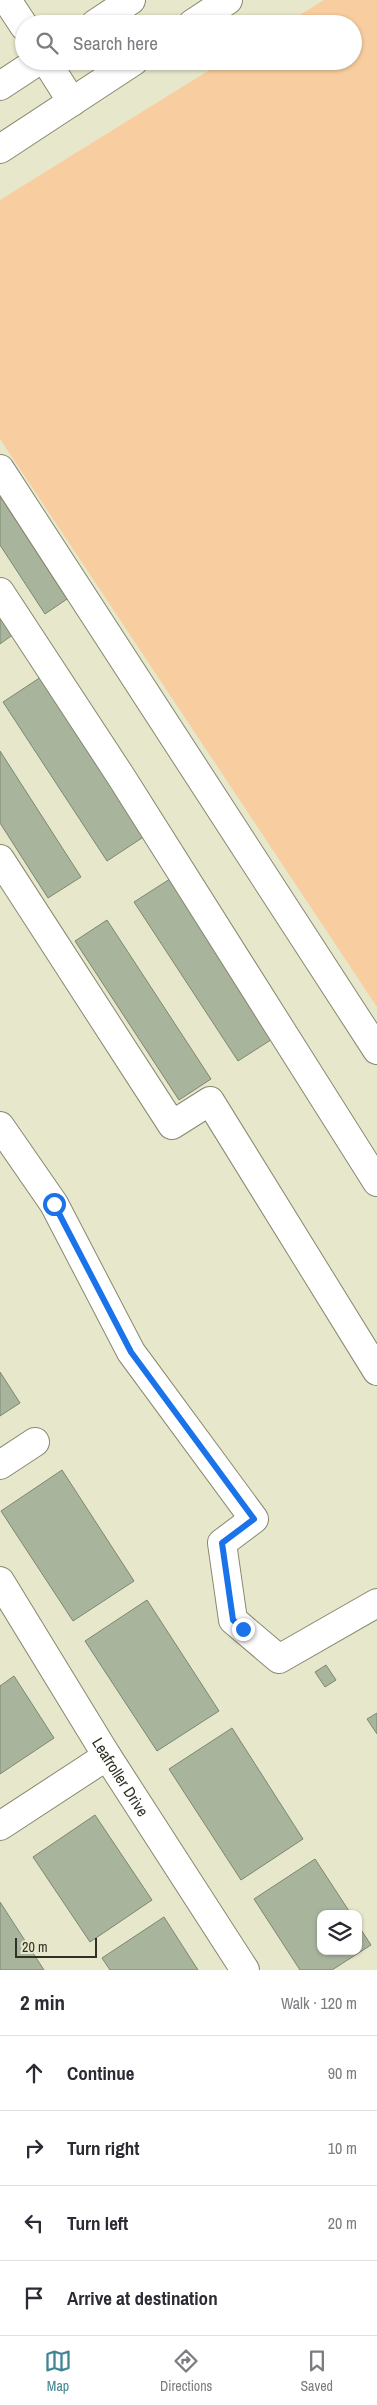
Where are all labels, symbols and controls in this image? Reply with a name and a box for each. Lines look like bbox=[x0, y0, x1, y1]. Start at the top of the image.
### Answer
search box bbox=[15, 15, 362, 70]
icon: search bbox=[33, 29, 61, 57]
text: Search here bbox=[73, 30, 158, 56]
route start bbox=[43, 1193, 66, 1216]
route end bbox=[232, 1618, 255, 1641]
street label: Leafroller Drive bbox=[87, 1733, 154, 1821]
map controls bbox=[317, 1910, 362, 1955]
button: layers bbox=[317, 1910, 362, 1955]
scale bar bbox=[15, 1935, 98, 1958]
text: 20 m bbox=[22, 1938, 48, 1956]
text: 2 min bbox=[20, 1988, 65, 2017]
text: Walk · 120 m bbox=[281, 1992, 357, 2014]
icon: ahead bbox=[20, 2059, 48, 2087]
text: Continue bbox=[67, 2060, 135, 2086]
text: 90 m bbox=[328, 2062, 357, 2084]
icon: right bbox=[20, 2134, 48, 2162]
text: Turn right bbox=[67, 2135, 139, 2161]
text: 10 m bbox=[328, 2137, 357, 2159]
icon: left bbox=[20, 2209, 48, 2237]
text: Turn left bbox=[67, 2210, 128, 2236]
text: 20 m bbox=[328, 2212, 357, 2234]
icon: arrive bbox=[20, 2284, 48, 2312]
text: Arrive at destination bbox=[67, 2285, 218, 2311]
tab: Map bbox=[44, 2347, 72, 2395]
tab: Directions bbox=[160, 2347, 212, 2395]
tab: Saved bbox=[300, 2347, 333, 2395]

